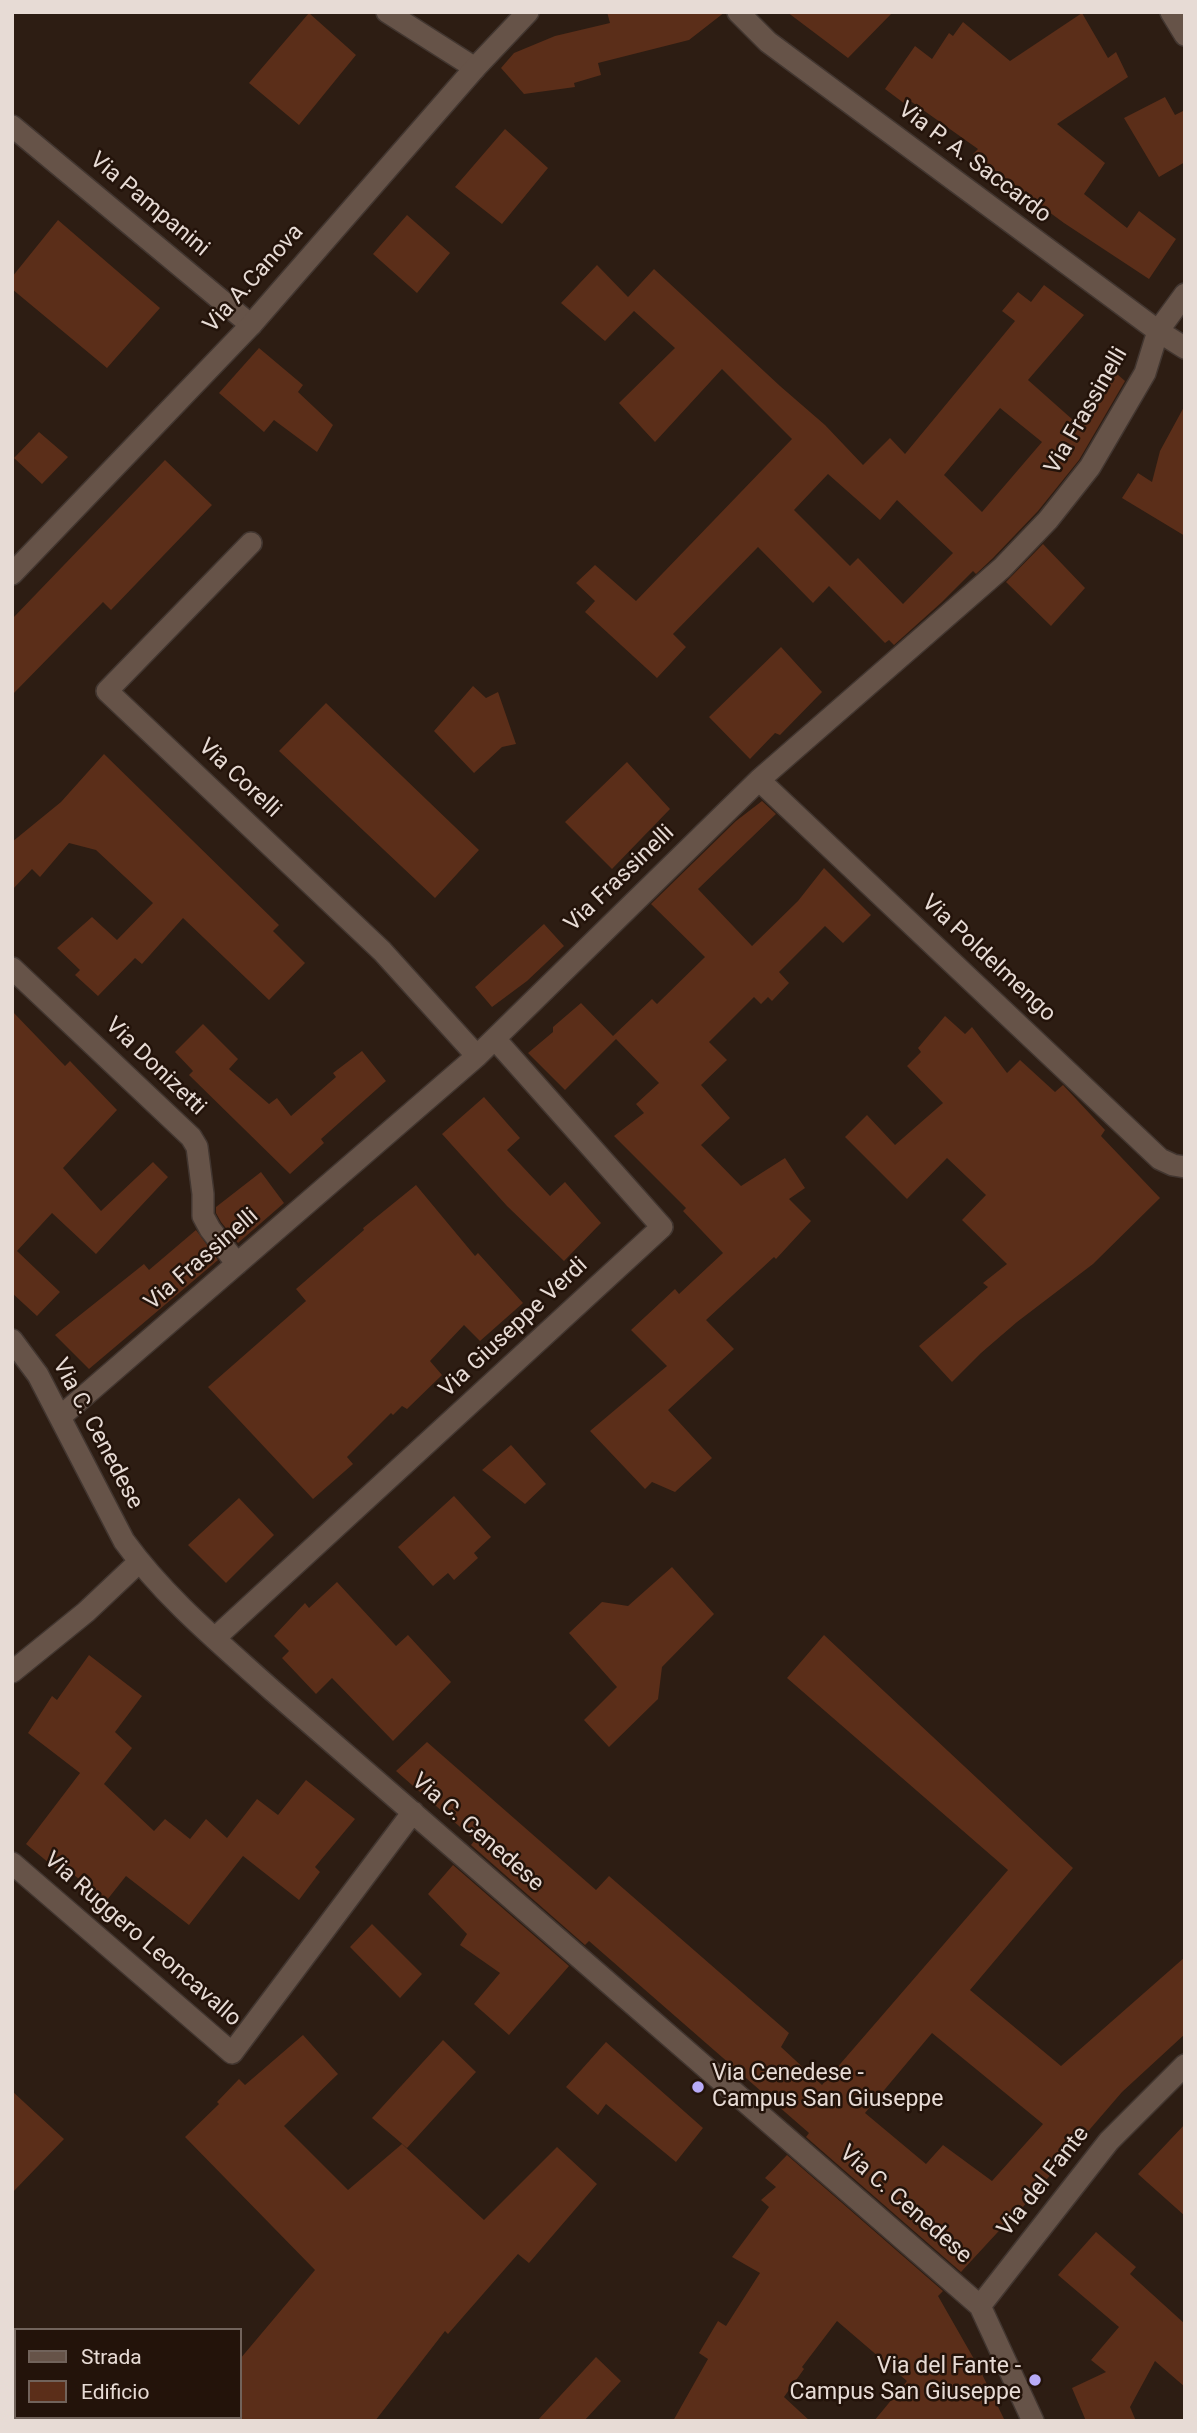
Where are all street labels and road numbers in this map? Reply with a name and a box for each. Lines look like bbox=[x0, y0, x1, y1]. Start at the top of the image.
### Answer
street label: Via P. A. Saccardo bbox=[892, 97, 1056, 229]
street label: Via Pampanini bbox=[84, 147, 214, 263]
street label: Via A.Canova bbox=[198, 219, 310, 339]
street label: Via Frassinelli bbox=[1040, 343, 1134, 479]
street label: Via Corelli bbox=[192, 734, 286, 824]
street label: Via Frassinelli bbox=[559, 820, 681, 938]
street label: Via Poldelmengo bbox=[915, 890, 1061, 1028]
street label: Via Donizetti bbox=[99, 1012, 211, 1122]
street label: Via Frassinelli bbox=[139, 1203, 265, 1317]
street label: Via Giuseppe Verdi bbox=[434, 1252, 594, 1404]
street label: Via C. Cenedese bbox=[46, 1354, 148, 1514]
street label: Via C. Cenedese bbox=[405, 1768, 549, 1898]
street label: Via Ruggero Leoncavallo bbox=[38, 1847, 246, 2033]
street label: Via del Fante bbox=[992, 2121, 1096, 2243]
street label: Via C. Cenedese bbox=[833, 2140, 977, 2270]

